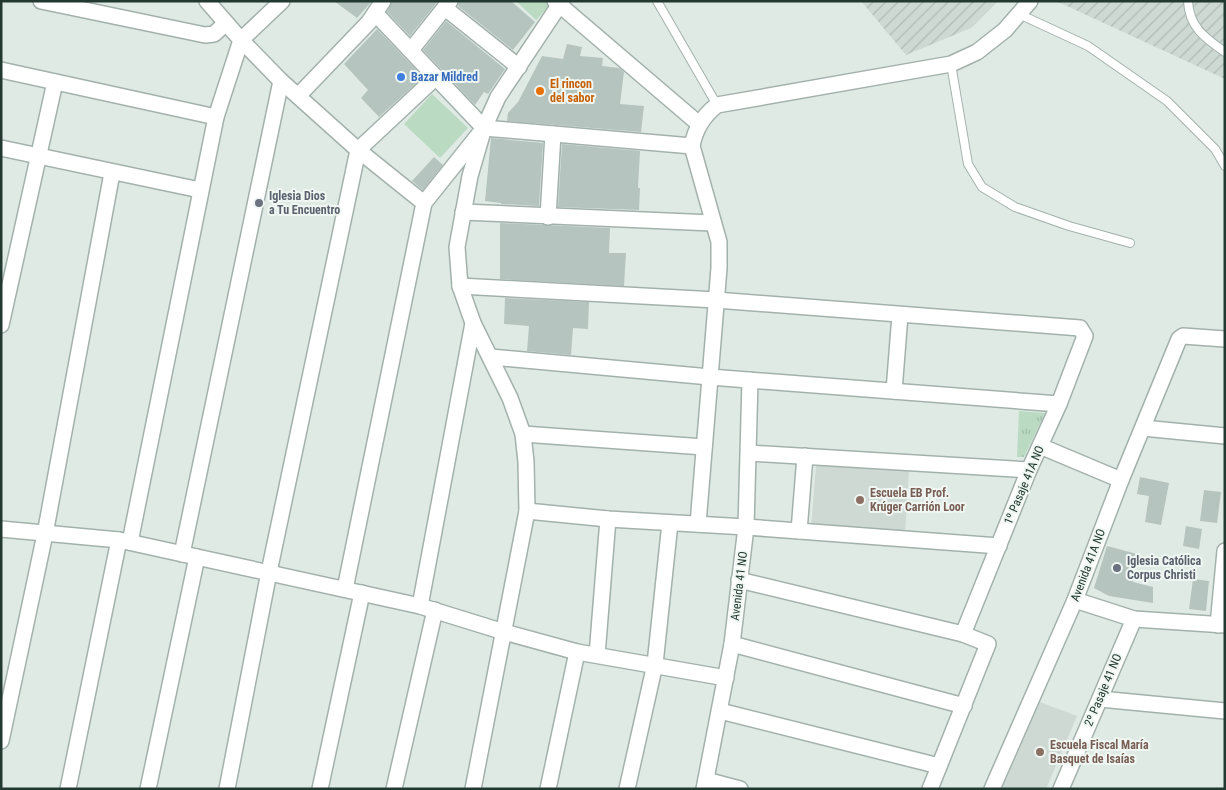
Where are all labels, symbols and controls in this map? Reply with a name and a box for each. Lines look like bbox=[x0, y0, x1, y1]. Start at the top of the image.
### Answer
place label: Bazar Mildred bbox=[411, 70, 478, 84]
marker: Bazar Mildred bbox=[395, 71, 407, 83]
place label: El rincon del sabor bbox=[550, 77, 594, 105]
marker: El rincon del sabor bbox=[534, 85, 546, 97]
place label: Iglesia Dios a Tu Encuentro bbox=[269, 189, 340, 217]
marker: Iglesia Dios a Tu Encuentro bbox=[253, 197, 265, 209]
street label: 1º Pasaje 41A NO bbox=[1001, 443, 1047, 527]
place label: Escuela EB Prof. Krúger Carrión Loor bbox=[870, 486, 965, 514]
marker: Escuela EB Prof. Krúger Carrión Loor bbox=[854, 494, 866, 506]
street label: Avenida 41A NO bbox=[1068, 527, 1108, 603]
street label: Avenida 41 NO bbox=[728, 551, 750, 621]
place label: Iglesia Católica Corpus Christi bbox=[1127, 554, 1201, 582]
marker: Iglesia Católica Corpus Christi bbox=[1111, 562, 1123, 574]
street label: 2º Pasaje 41 NO bbox=[1081, 652, 1125, 728]
place label: Escuela Fiscal María Basquet de Isaías bbox=[1050, 738, 1149, 766]
marker: Escuela Fiscal María Basquet de Isaías bbox=[1034, 746, 1046, 758]

